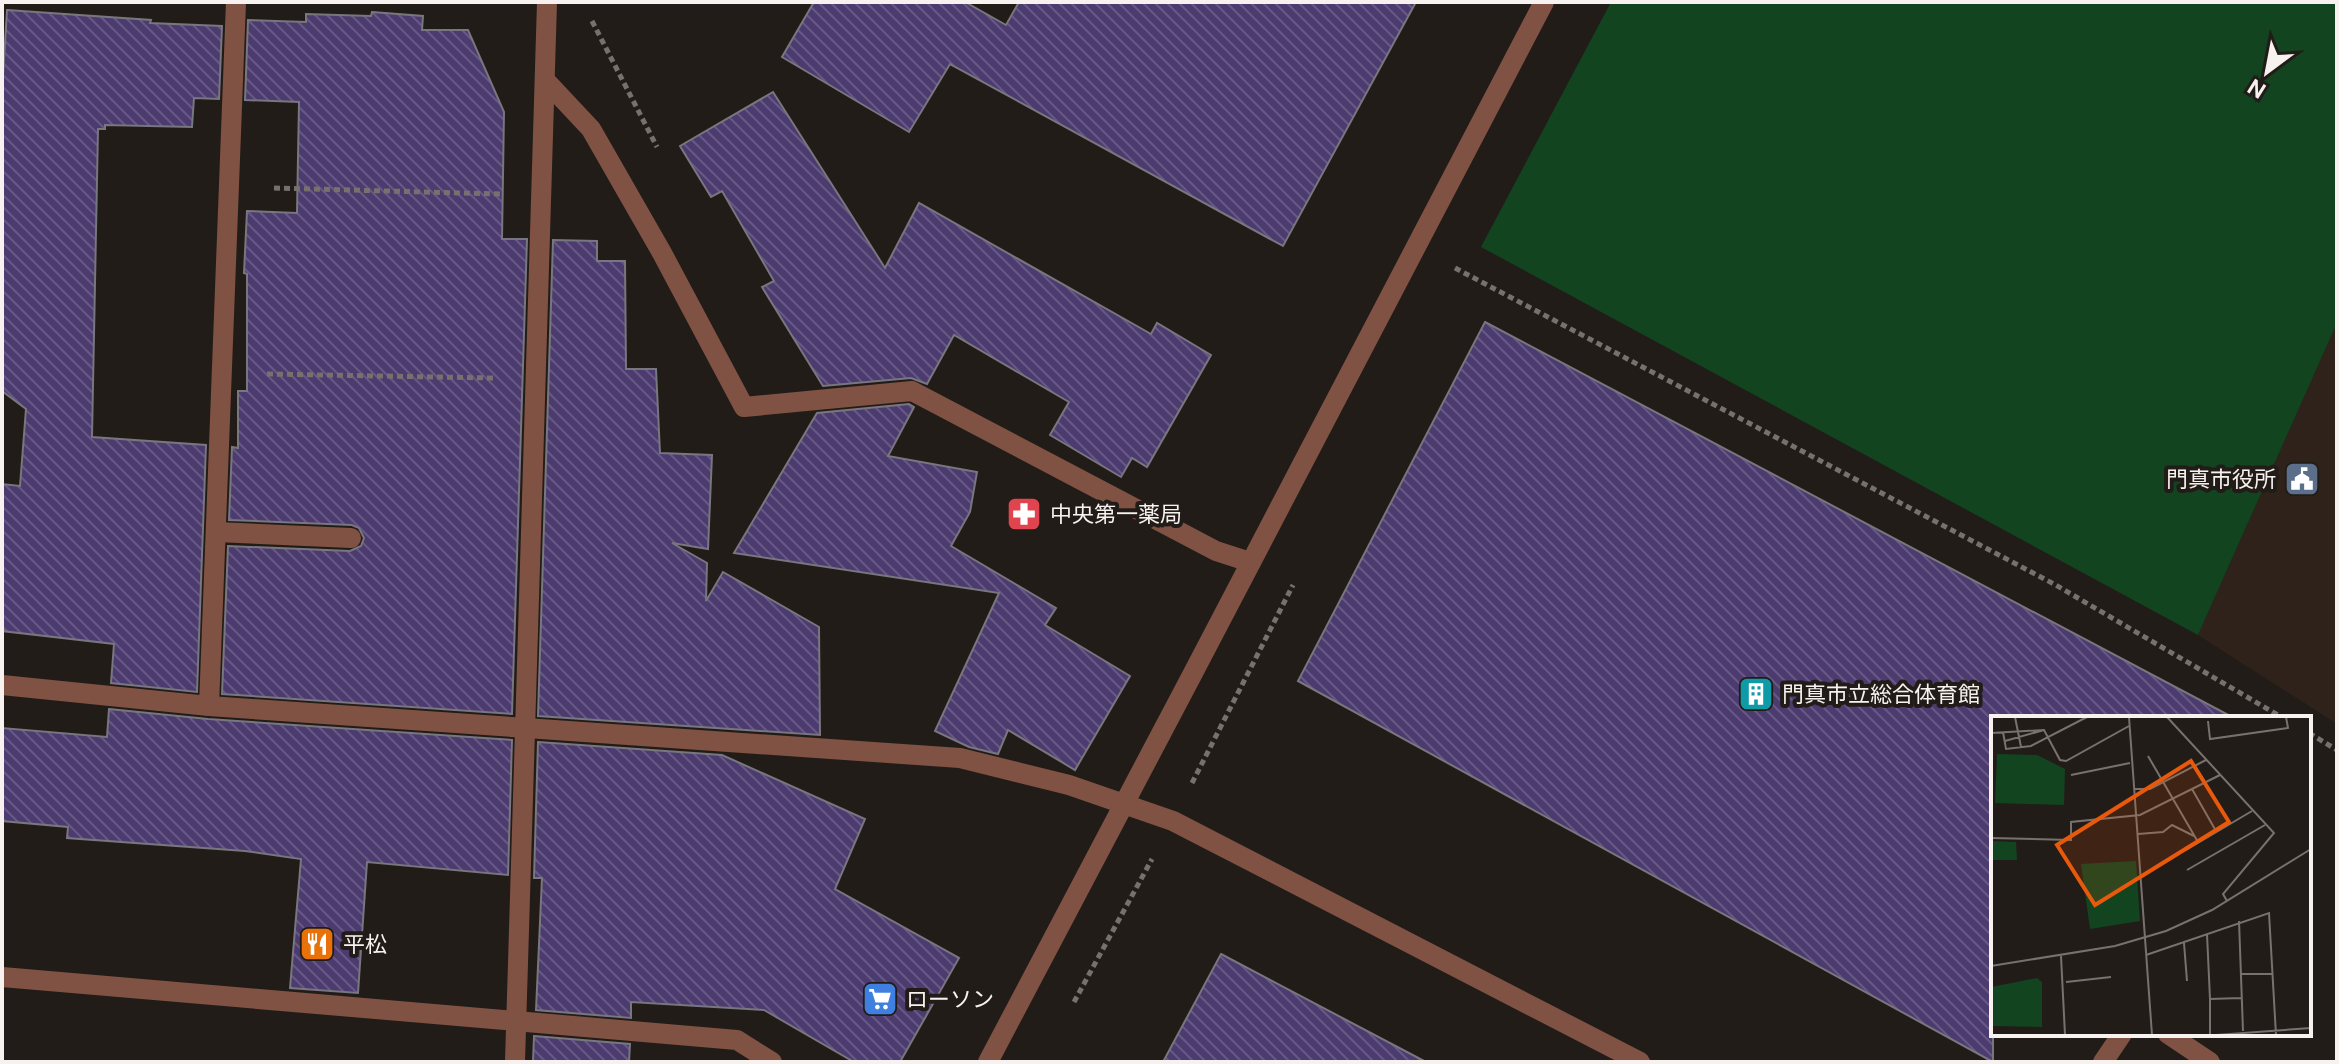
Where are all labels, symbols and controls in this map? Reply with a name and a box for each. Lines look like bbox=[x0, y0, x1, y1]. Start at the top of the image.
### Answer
north arrow bbox=[2227, 32, 2307, 112]
text: N bbox=[2242, 72, 2271, 105]
public building icon: 門真市役所 bbox=[2283, 460, 2321, 498]
place label: 門真市役所 bbox=[2166, 465, 2276, 494]
pharmacy icon: 中央第一薬局 bbox=[1005, 495, 1043, 533]
place label: 中央第一薬局 bbox=[1050, 500, 1182, 529]
building icon: 門真市立総合体育館 bbox=[1737, 675, 1775, 713]
place label: 門真市立総合体育館 bbox=[1782, 680, 1980, 709]
inset map bbox=[1991, 716, 2311, 1036]
restaurant icon: 平松 bbox=[298, 925, 336, 963]
place label: 平松 bbox=[343, 930, 387, 959]
supermarket icon: ローソン bbox=[861, 980, 899, 1018]
place label: ローソン bbox=[906, 985, 994, 1014]

